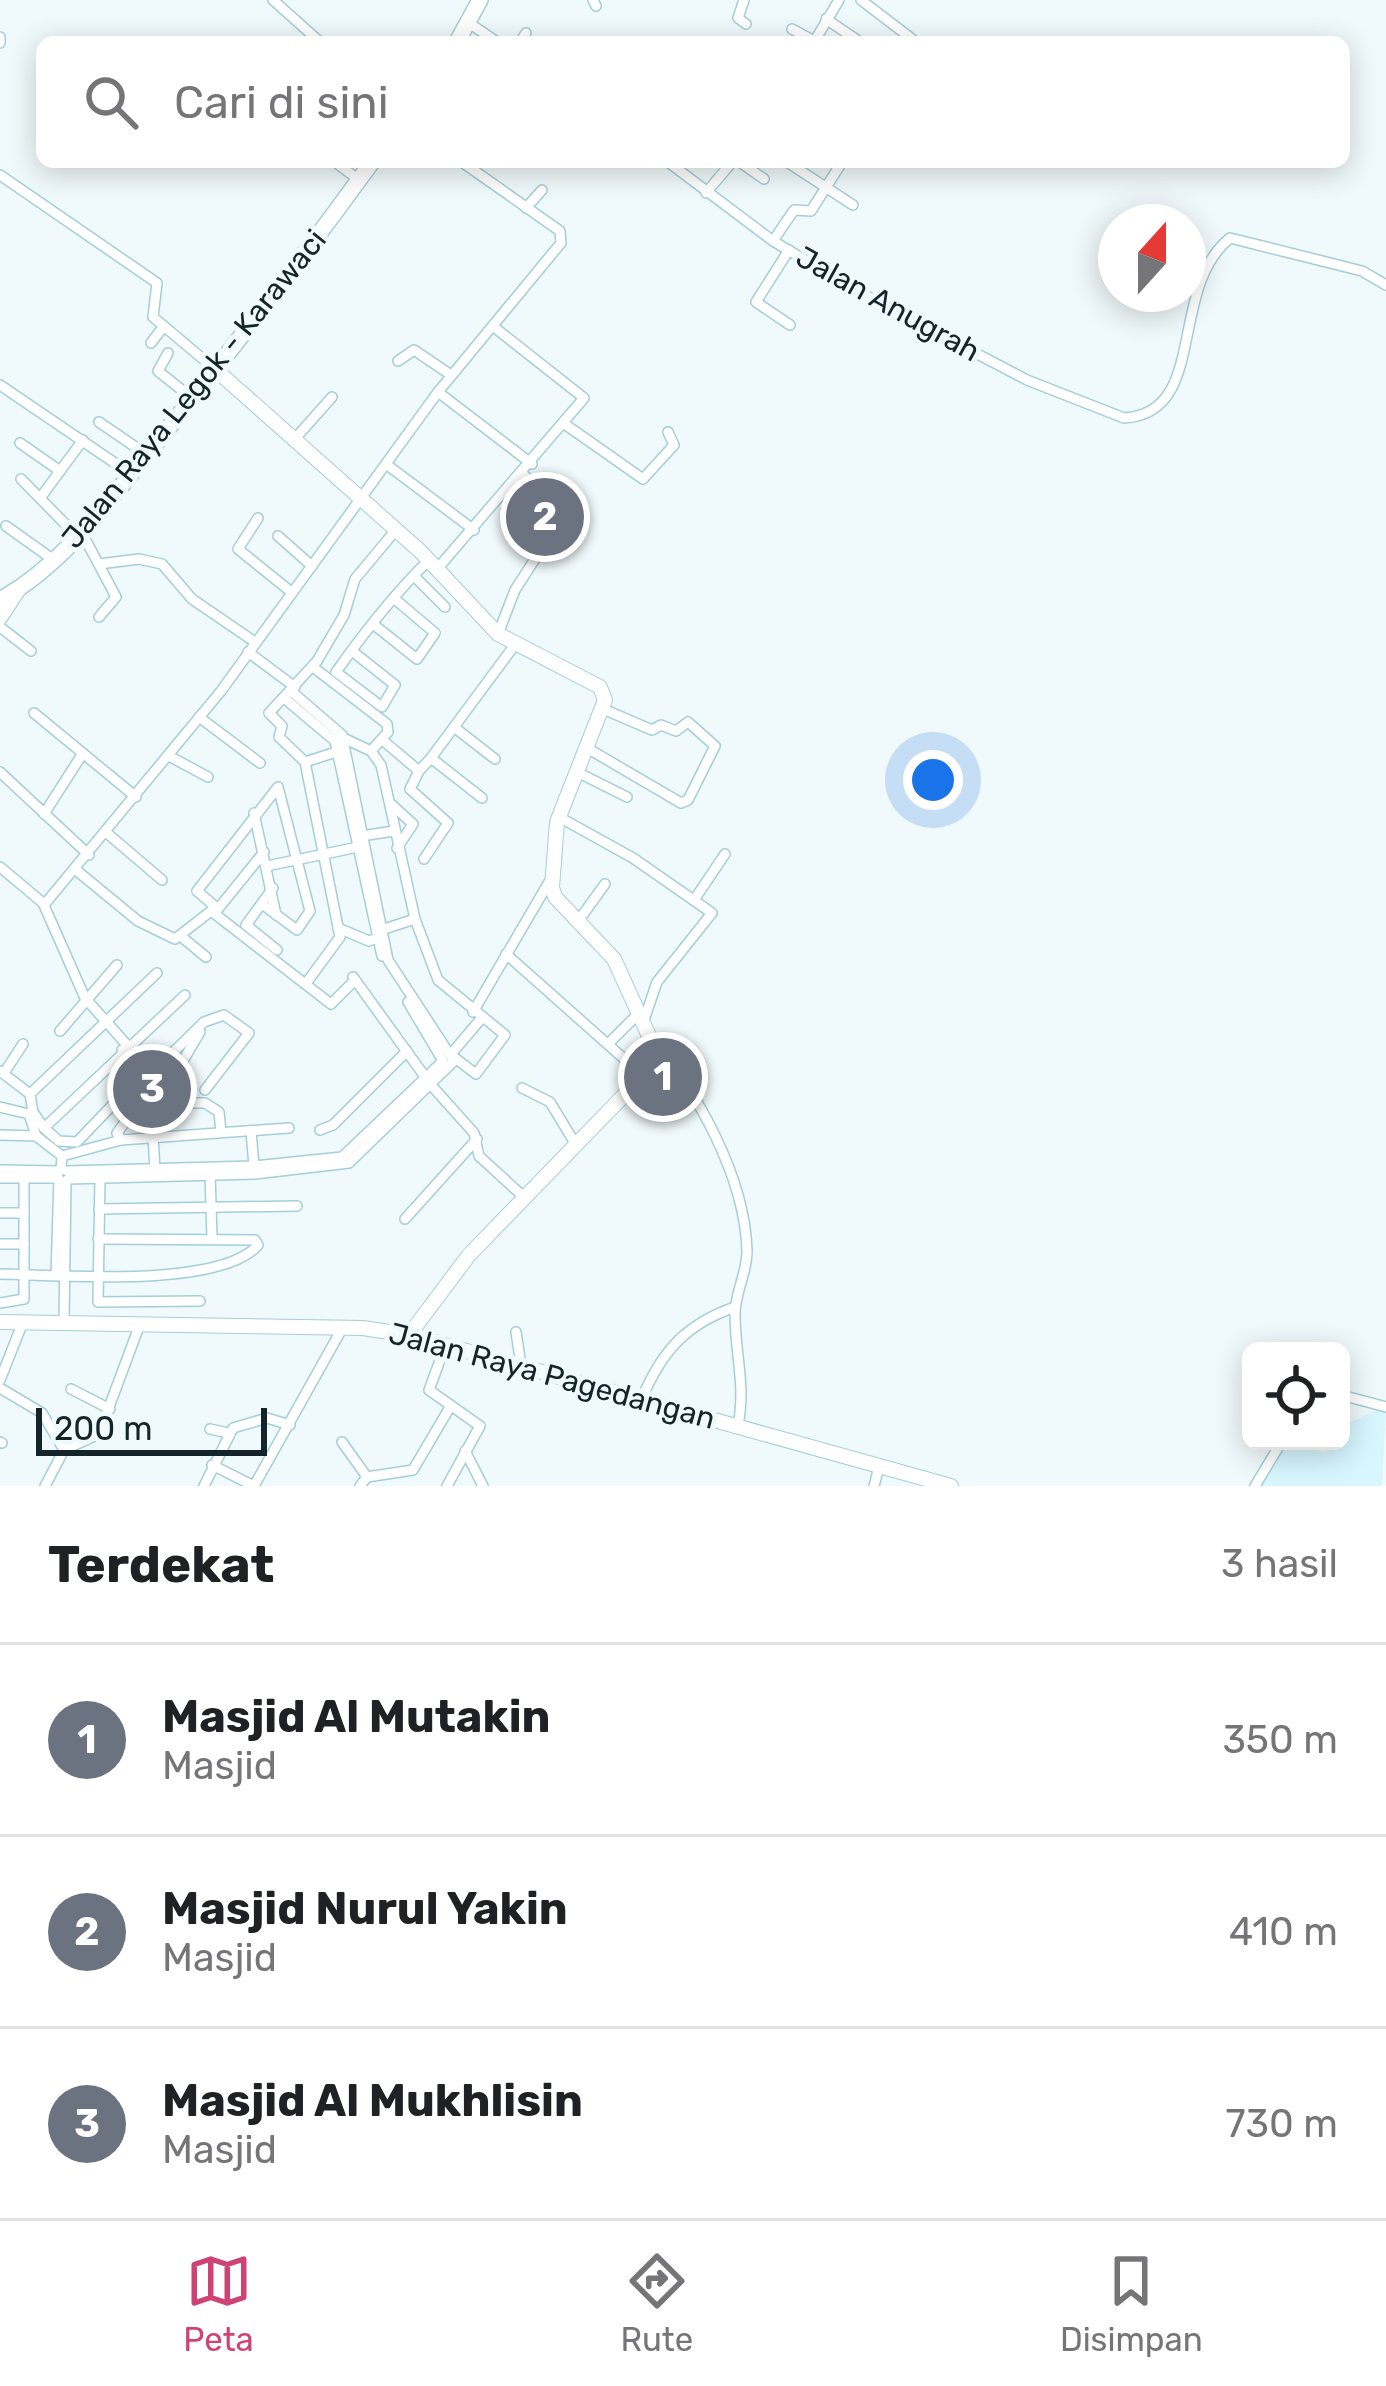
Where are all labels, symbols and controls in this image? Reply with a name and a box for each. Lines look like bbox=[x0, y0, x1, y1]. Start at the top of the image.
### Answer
search box bbox=[36, 36, 1350, 168]
icon: search bbox=[78, 69, 144, 135]
text: Cari di sini bbox=[174, 76, 389, 129]
north arrow bbox=[1098, 204, 1206, 312]
street label: Jalan Raya Legok - Karawaci bbox=[54, 222, 334, 556]
street label: Jalan Anugrah bbox=[790, 239, 986, 369]
pin: 2 bbox=[506, 472, 584, 562]
your location bbox=[903, 750, 963, 810]
pin: 1 bbox=[624, 1032, 702, 1122]
pin: 3 bbox=[113, 1044, 191, 1134]
street label: Jalan Raya Pagedangan bbox=[385, 1315, 719, 1437]
map controls bbox=[1242, 1342, 1350, 1450]
button: locate bbox=[1242, 1342, 1350, 1450]
scale bar bbox=[36, 1402, 267, 1455]
text: 200 m bbox=[54, 1409, 153, 1448]
text: Terdekat bbox=[48, 1534, 274, 1595]
text: 3 hasil bbox=[1221, 1541, 1338, 1587]
text: Masjid Al Mutakin bbox=[162, 1690, 551, 1743]
text: 1 bbox=[77, 1717, 97, 1763]
text: 350 m bbox=[1222, 1717, 1338, 1763]
text: Masjid bbox=[162, 1743, 277, 1789]
text: Masjid Nurul Yakin bbox=[162, 1882, 568, 1935]
text: 2 bbox=[74, 1909, 100, 1955]
text: 410 m bbox=[1229, 1909, 1338, 1955]
text: Masjid bbox=[162, 1935, 277, 1981]
text: Masjid Al Mukhlisin bbox=[162, 2074, 583, 2127]
text: 3 bbox=[74, 2101, 100, 2147]
text: 730 m bbox=[1226, 2101, 1338, 2147]
text: Masjid bbox=[162, 2127, 277, 2173]
tab: Peta bbox=[183, 2248, 254, 2359]
tab: Rute bbox=[620, 2248, 693, 2359]
tab: Disimpan bbox=[1060, 2248, 1203, 2359]

